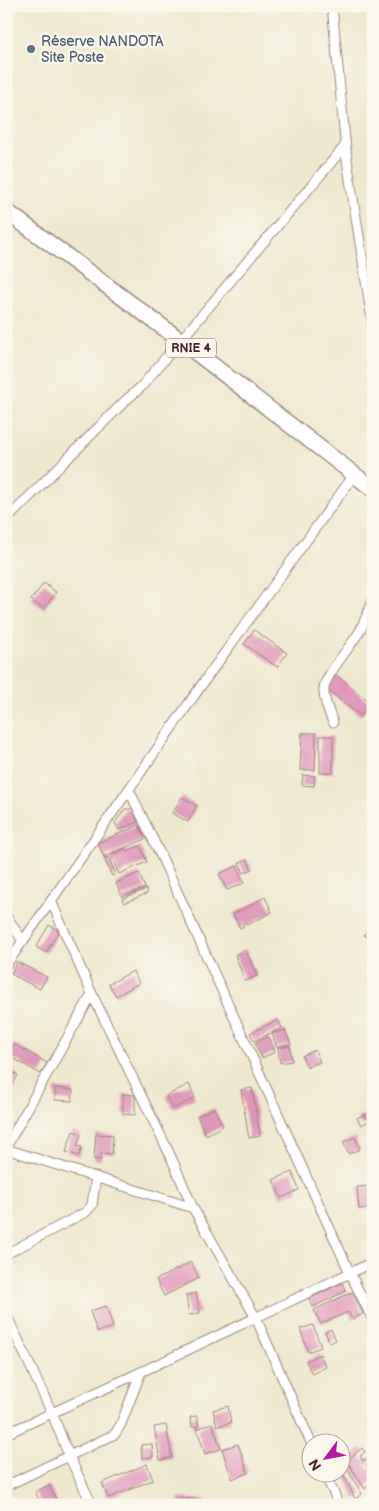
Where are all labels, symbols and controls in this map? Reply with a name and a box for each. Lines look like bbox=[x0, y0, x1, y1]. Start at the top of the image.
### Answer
place label: Réserve NANDOTA Site Poste bbox=[41, 33, 164, 66]
marker: Réserve NANDOTA Site Poste bbox=[25, 43, 37, 55]
road number: RNIE 4 bbox=[166, 338, 216, 358]
north arrow bbox=[302, 1434, 352, 1484]
text: N bbox=[305, 1456, 325, 1474]

